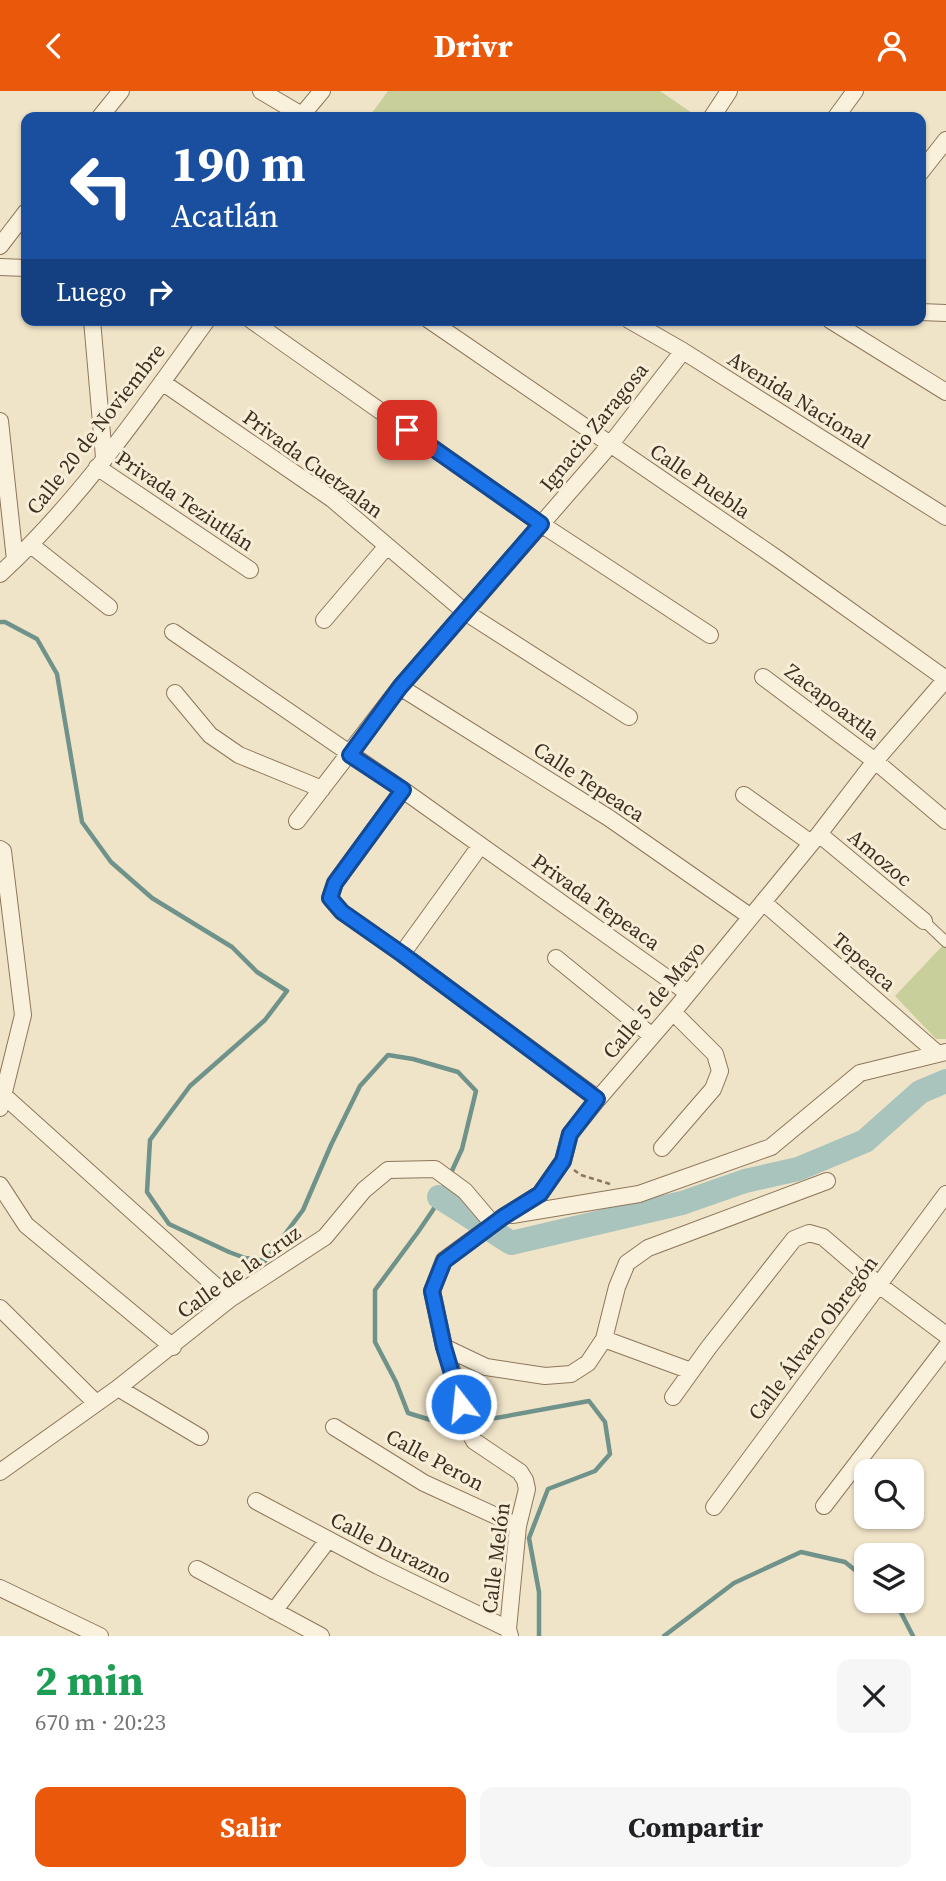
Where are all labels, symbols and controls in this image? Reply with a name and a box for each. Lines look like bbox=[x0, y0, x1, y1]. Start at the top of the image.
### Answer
text: Drivr bbox=[433, 24, 513, 68]
icon: back bbox=[35, 27, 73, 65]
icon: person bbox=[873, 27, 911, 65]
text: 190 m bbox=[171, 130, 306, 197]
icon: left bbox=[56, 140, 147, 231]
text: Acatlán bbox=[171, 194, 279, 238]
icon: right bbox=[141, 273, 179, 311]
text: Luego bbox=[56, 274, 127, 310]
street label: Calle 20 de Noviembre bbox=[19, 337, 172, 520]
street label: Avenida Nacional bbox=[722, 344, 876, 455]
street label: Ignacio Zaragosa bbox=[533, 356, 655, 497]
pin bbox=[377, 400, 437, 460]
street label: Privada Cuetzalan bbox=[237, 403, 390, 525]
icon: arrive bbox=[388, 411, 426, 449]
street label: Calle Puebla bbox=[644, 436, 757, 525]
street label: Privada Teziutlán bbox=[110, 444, 260, 558]
street label: Zacapoaxtla bbox=[779, 656, 886, 747]
street label: Calle Tepeaca bbox=[528, 735, 651, 829]
street label: Amozoc bbox=[842, 822, 919, 893]
street label: Privada Tepeaca bbox=[526, 846, 667, 957]
street label: Tepeaca bbox=[826, 926, 903, 998]
street label: Calle 5 de Mayo bbox=[596, 935, 712, 1065]
street label: Calle de la Cruz bbox=[171, 1218, 307, 1325]
street label: Calle Álvaro Obregón bbox=[741, 1249, 884, 1426]
position arrow bbox=[424, 1367, 498, 1441]
street label: Calle Peron bbox=[381, 1421, 490, 1498]
map controls bbox=[854, 1459, 924, 1613]
button: search bbox=[854, 1459, 924, 1529]
street label: Calle Melón bbox=[474, 1501, 517, 1615]
street label: Calle Durazno bbox=[326, 1505, 457, 1591]
button: layers bbox=[854, 1543, 924, 1613]
text: 2 min bbox=[35, 1651, 144, 1709]
button: close bbox=[837, 1659, 911, 1733]
text: 670 m · 20:23 bbox=[35, 1706, 166, 1738]
button: Salir bbox=[35, 1787, 466, 1867]
button: Compartir bbox=[480, 1787, 911, 1867]

